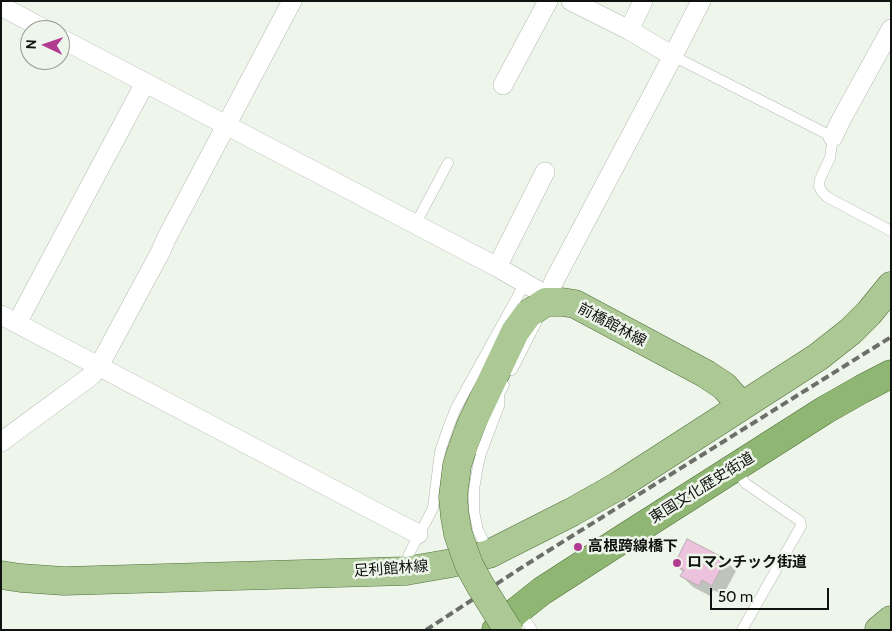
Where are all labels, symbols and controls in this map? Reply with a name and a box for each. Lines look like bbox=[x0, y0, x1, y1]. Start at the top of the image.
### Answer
north arrow bbox=[20, 20, 70, 70]
text: N bbox=[22, 39, 40, 50]
street label: 前橋館林線 bbox=[575, 299, 649, 351]
street label: 東国文化歴史街道 bbox=[646, 449, 758, 527]
place label: 高根跨線橋下 bbox=[588, 538, 678, 556]
marker: 高根跨線橋下 bbox=[572, 541, 584, 553]
place label: ロマンチック街道 bbox=[687, 554, 807, 572]
street label: 足利館林線 bbox=[353, 557, 429, 581]
marker: ロマンチック街道 bbox=[671, 557, 683, 569]
scale bar bbox=[712, 578, 831, 610]
text: 50 m bbox=[718, 588, 753, 606]

